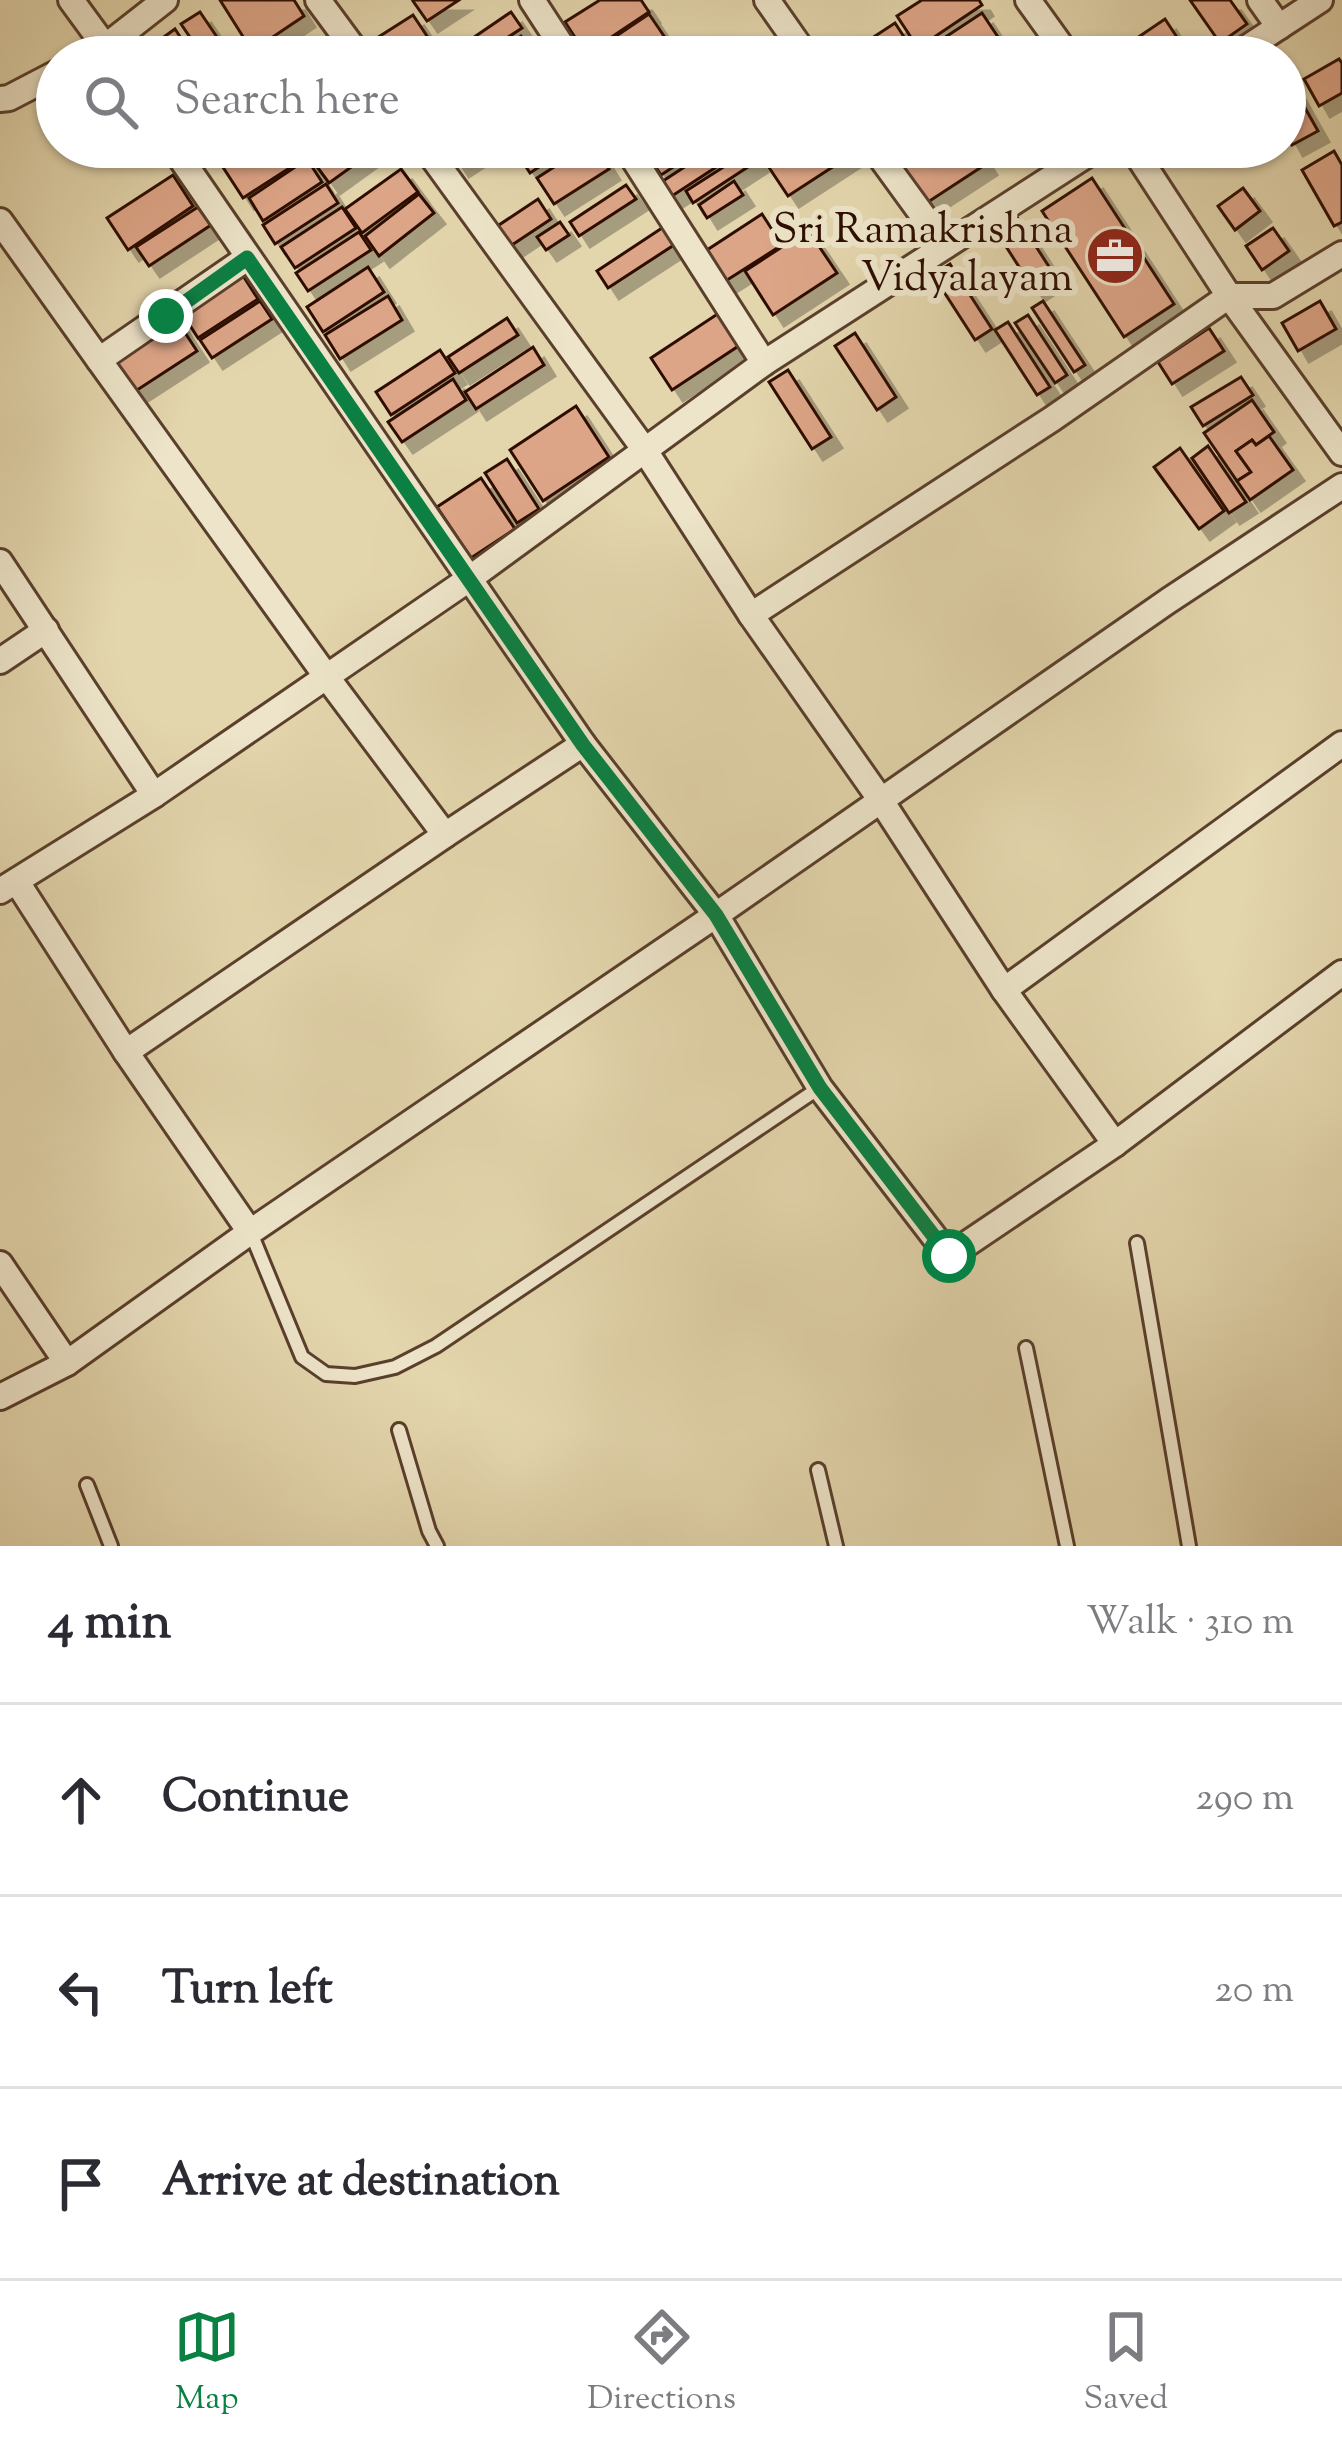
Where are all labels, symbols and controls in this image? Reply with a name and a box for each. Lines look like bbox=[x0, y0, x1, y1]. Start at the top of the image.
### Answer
search box bbox=[36, 36, 1306, 168]
icon: search bbox=[78, 69, 144, 135]
text: Search here bbox=[174, 70, 400, 135]
place label: Sri Ramakrishna Vidyalayam bbox=[773, 202, 1073, 310]
office icon: Sri Ramakrishna Vidyalayam bbox=[1084, 225, 1146, 287]
route end bbox=[139, 289, 193, 343]
route start bbox=[922, 1229, 976, 1283]
text: 4 min bbox=[48, 1588, 171, 1661]
text: Walk · 310 m bbox=[1086, 1596, 1294, 1652]
icon: ahead bbox=[48, 1767, 114, 1833]
text: Continue bbox=[162, 1767, 349, 1832]
text: 290 m bbox=[1196, 1772, 1294, 1828]
icon: left bbox=[48, 1959, 114, 2025]
text: Turn left bbox=[162, 1959, 333, 2024]
text: 20 m bbox=[1215, 1964, 1294, 2020]
icon: arrive bbox=[48, 2151, 114, 2217]
text: Arrive at destination bbox=[162, 2151, 560, 2216]
tab: Map bbox=[174, 2304, 240, 2424]
tab: Directions bbox=[587, 2304, 736, 2424]
tab: Saved bbox=[1084, 2304, 1168, 2424]

